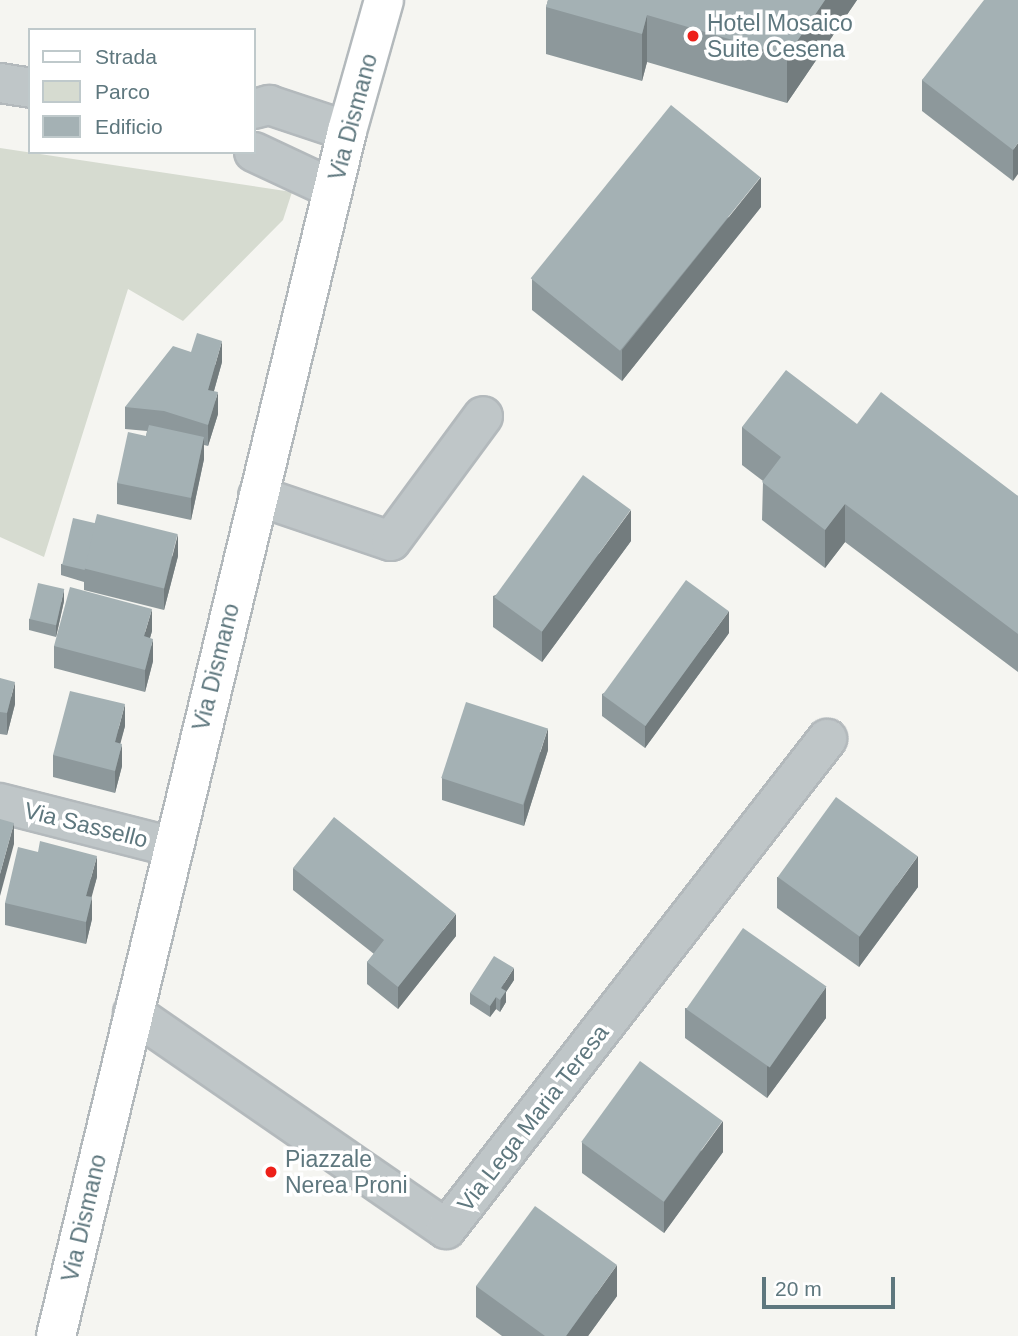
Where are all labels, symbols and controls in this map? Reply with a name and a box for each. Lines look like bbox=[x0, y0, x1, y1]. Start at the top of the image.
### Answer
place label: Hotel Mosaico Suite Cesena bbox=[707, 9, 853, 63]
legend bbox=[28, 28, 256, 154]
marker: Hotel Mosaico Suite Cesena bbox=[685, 28, 701, 44]
text: Strada bbox=[95, 45, 157, 68]
street label: Via Dismano bbox=[323, 51, 383, 183]
text: Parco bbox=[95, 80, 150, 103]
text: Edificio bbox=[95, 115, 163, 138]
street label: Via Dismano bbox=[187, 601, 245, 733]
street label: Via Sassello bbox=[21, 796, 151, 854]
street label: Via Lega Maria Teresa bbox=[451, 1019, 615, 1217]
place label: Piazzale Nerea Proni bbox=[285, 1145, 408, 1199]
street label: Via Dismano bbox=[56, 1152, 112, 1284]
marker: Piazzale Nerea Proni bbox=[263, 1164, 279, 1180]
scale bar bbox=[766, 1262, 899, 1306]
text: 20 m bbox=[775, 1277, 822, 1300]

